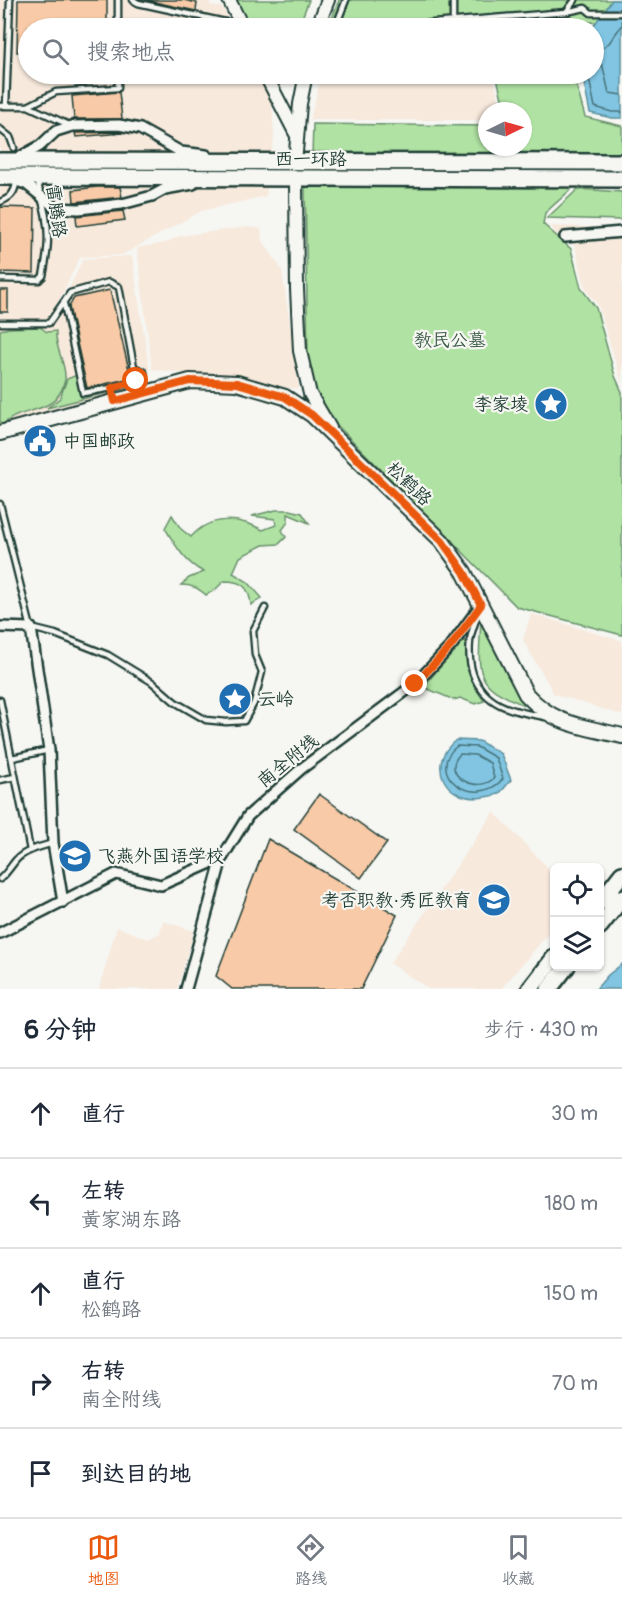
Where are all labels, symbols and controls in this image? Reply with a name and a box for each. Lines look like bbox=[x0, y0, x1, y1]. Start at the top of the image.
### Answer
search box bbox=[18, 18, 604, 84]
icon: search bbox=[39, 35, 72, 68]
text: 搜索地点 bbox=[87, 38, 175, 66]
north arrow bbox=[478, 102, 532, 156]
street label: 西一环路 bbox=[275, 148, 347, 171]
street label: 雷腾路 bbox=[41, 183, 71, 239]
park label: 教民公墓 bbox=[414, 329, 486, 352]
route start bbox=[122, 367, 148, 393]
place icon: 李家堎 bbox=[533, 386, 569, 422]
place label: 李家堎 bbox=[474, 393, 528, 416]
public building icon: 中国邮政 bbox=[22, 423, 58, 459]
place label: 中国邮政 bbox=[63, 430, 135, 453]
street label: 松鹤路 bbox=[382, 457, 436, 511]
route end bbox=[401, 670, 427, 696]
place icon: 云岭 bbox=[217, 681, 253, 717]
place label: 云岭 bbox=[258, 688, 294, 711]
street label: 南全附线 bbox=[253, 729, 323, 793]
school or university icon: 飞燕外国语学校 bbox=[57, 838, 93, 874]
place label: 飞燕外国语学校 bbox=[98, 845, 224, 868]
map controls bbox=[550, 863, 604, 971]
button: locate bbox=[550, 863, 604, 917]
school or university icon: 考否职教·秀匠教育 bbox=[476, 882, 512, 918]
place label: 考否职教·秀匠教育 bbox=[321, 889, 471, 912]
button: layers bbox=[550, 917, 604, 971]
text: 6 分钟 bbox=[24, 1014, 97, 1046]
text: 步行 · 430 m bbox=[484, 1017, 598, 1042]
icon: ahead bbox=[24, 1097, 57, 1130]
text: 直行 bbox=[81, 1100, 125, 1128]
text: 30 m bbox=[551, 1101, 598, 1126]
text: 左转 bbox=[81, 1177, 125, 1205]
icon: left bbox=[24, 1187, 57, 1220]
text: 180 m bbox=[544, 1191, 598, 1216]
text: 黄家湖东路 bbox=[81, 1207, 181, 1232]
text: 直行 bbox=[81, 1267, 125, 1295]
icon: ahead bbox=[24, 1277, 57, 1310]
text: 150 m bbox=[544, 1281, 598, 1306]
text: 松鹤路 bbox=[81, 1297, 141, 1322]
text: 右转 bbox=[81, 1357, 125, 1385]
icon: right bbox=[24, 1367, 57, 1400]
text: 70 m bbox=[552, 1371, 598, 1396]
text: 南全附线 bbox=[81, 1387, 161, 1412]
icon: arrive bbox=[24, 1457, 57, 1490]
text: 到达目的地 bbox=[81, 1460, 191, 1488]
tab: 地图 bbox=[87, 1531, 120, 1589]
tab: 路线 bbox=[294, 1531, 327, 1589]
tab: 收藏 bbox=[502, 1531, 535, 1589]

